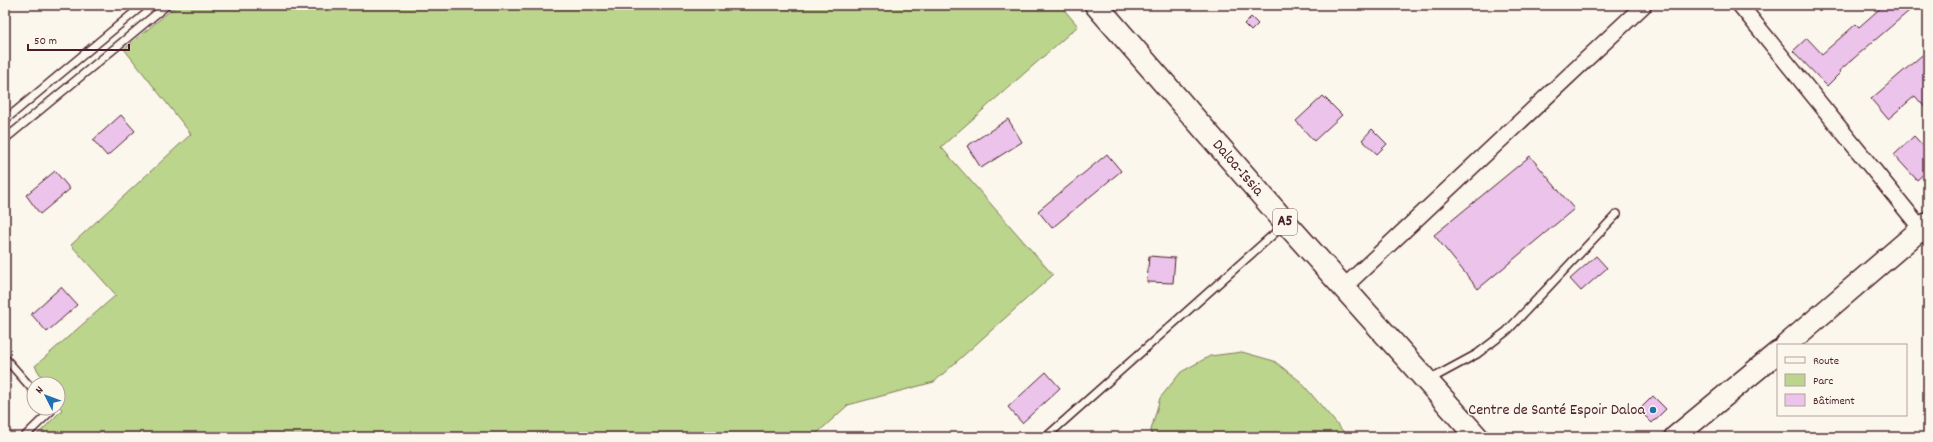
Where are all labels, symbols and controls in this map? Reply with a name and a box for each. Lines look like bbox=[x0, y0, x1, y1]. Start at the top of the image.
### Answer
scale bar bbox=[28, 26, 129, 52]
text: 50 m bbox=[34, 33, 57, 50]
street label: Daloa-Issia bbox=[1207, 134, 1269, 202]
road number: A5 bbox=[1273, 209, 1297, 235]
legend bbox=[1777, 344, 1907, 416]
text: Route bbox=[1813, 353, 1839, 370]
text: Parc bbox=[1813, 373, 1834, 390]
north arrow bbox=[26, 376, 66, 416]
text: N bbox=[32, 383, 48, 398]
text: Bâtiment bbox=[1813, 393, 1855, 410]
place label: Centre de Santé Espoir Daloa bbox=[1468, 399, 1645, 422]
marker: Centre de Santé Espoir Daloa bbox=[1648, 405, 1658, 415]

